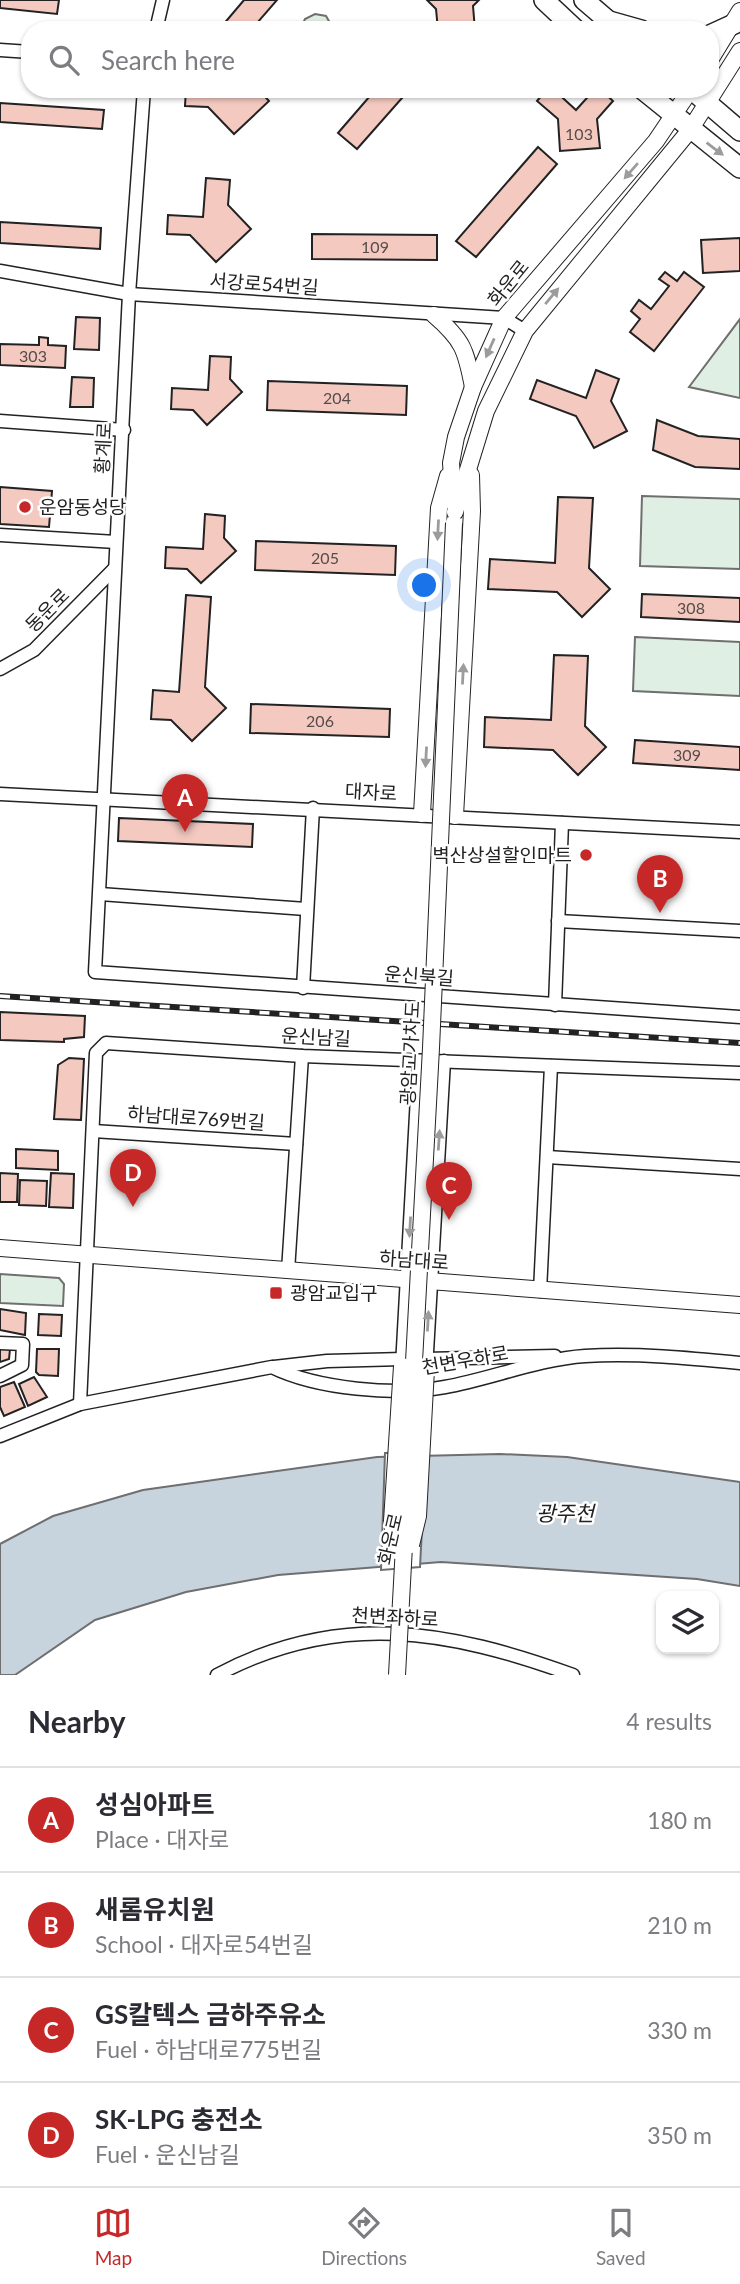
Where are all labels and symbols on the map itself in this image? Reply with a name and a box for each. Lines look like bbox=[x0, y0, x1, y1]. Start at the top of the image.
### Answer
house number: 103 bbox=[565, 124, 593, 143]
one-way arrow bbox=[706, 142, 724, 156]
one-way arrow bbox=[624, 162, 639, 179]
house number: 109 bbox=[361, 237, 389, 256]
street label: 화운로 bbox=[482, 255, 533, 310]
street label: 서강로54번길 bbox=[209, 268, 319, 299]
one-way arrow bbox=[544, 287, 559, 304]
one-way arrow bbox=[485, 338, 496, 359]
house number: 303 bbox=[19, 346, 47, 365]
house number: 204 bbox=[323, 388, 351, 407]
street label: 황계로 bbox=[90, 421, 115, 475]
place label: 운암동성당 bbox=[39, 495, 126, 518]
marker: 운암동성당 bbox=[17, 499, 33, 515]
one-way arrow bbox=[432, 519, 443, 541]
house number: 205 bbox=[311, 548, 339, 567]
your location bbox=[407, 568, 441, 602]
street label: 동운로 bbox=[20, 583, 73, 636]
house number: 308 bbox=[677, 598, 705, 617]
one-way arrow bbox=[458, 663, 469, 685]
house number: 206 bbox=[306, 711, 334, 730]
house number: 309 bbox=[673, 745, 701, 764]
one-way arrow bbox=[420, 746, 431, 768]
pin: A bbox=[162, 774, 208, 832]
street label: 대자로 bbox=[344, 779, 398, 804]
place label: 벽산상설할인마트 bbox=[432, 843, 572, 866]
marker: 벽산상설할인마트 bbox=[578, 847, 594, 863]
pin: B bbox=[637, 855, 683, 913]
street label: 운신북길 bbox=[383, 962, 455, 989]
street label: 광암고가차도 bbox=[395, 1000, 424, 1106]
street label: 운신남길 bbox=[281, 1023, 352, 1050]
street label: 하남대로769번길 bbox=[126, 1101, 266, 1134]
one-way arrow bbox=[433, 1129, 444, 1151]
pin: D bbox=[110, 1149, 156, 1207]
pin: C bbox=[426, 1162, 472, 1220]
one-way arrow bbox=[404, 1216, 415, 1238]
street label: 하남대로 bbox=[378, 1246, 450, 1273]
place label: 광암교입구 bbox=[290, 1281, 377, 1304]
marker: 광암교입구 bbox=[268, 1285, 284, 1301]
one-way arrow bbox=[423, 1309, 434, 1331]
street label: 천변우하로 bbox=[420, 1341, 510, 1378]
water label: 광주천 bbox=[536, 1500, 597, 1525]
street label: 화운로 bbox=[372, 1511, 407, 1567]
street label: 천변좌하로 bbox=[351, 1603, 439, 1630]

